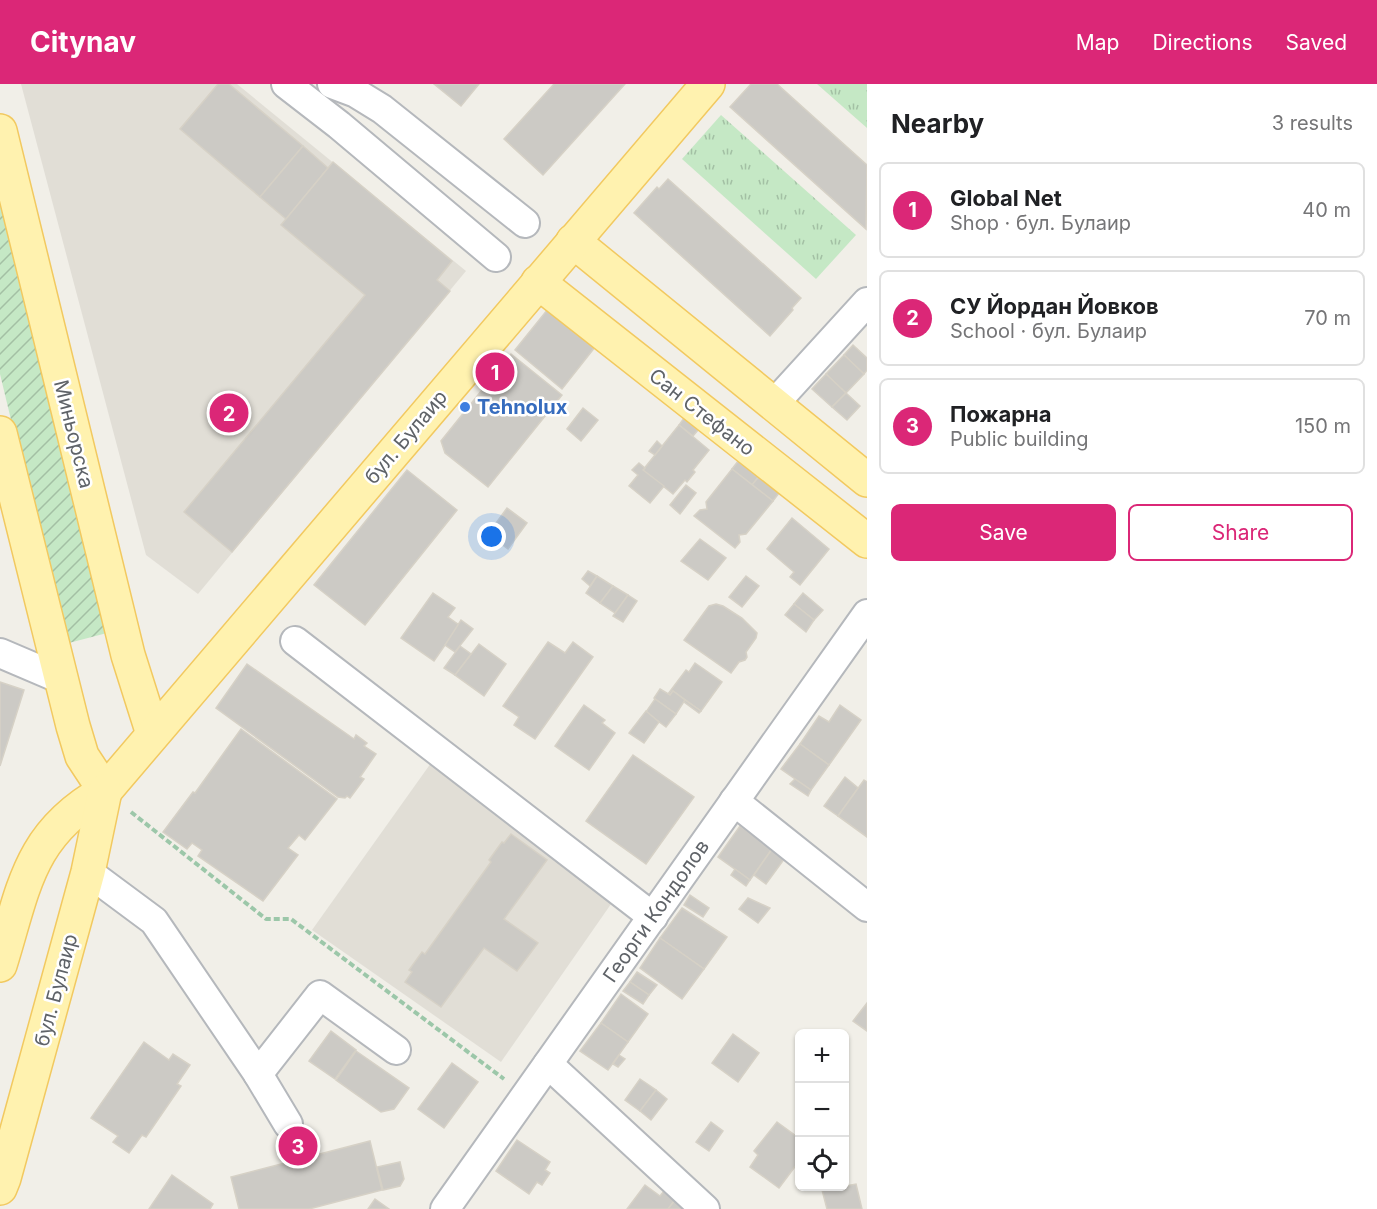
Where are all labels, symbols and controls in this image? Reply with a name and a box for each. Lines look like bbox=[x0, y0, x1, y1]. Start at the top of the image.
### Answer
text: Citynav bbox=[30, 25, 136, 59]
text: Map bbox=[1076, 30, 1119, 55]
text: Directions bbox=[1152, 30, 1253, 55]
text: Saved bbox=[1286, 30, 1347, 55]
text: Nearby bbox=[891, 108, 984, 139]
text: 3 results bbox=[1272, 111, 1353, 135]
text: Global Net bbox=[950, 185, 1062, 211]
text: 1 bbox=[908, 198, 917, 222]
text: 40 m bbox=[1302, 198, 1351, 222]
text: Shop · бул. Булаир bbox=[950, 211, 1131, 235]
text: СУ Йордан Йовков bbox=[950, 293, 1159, 319]
text: 2 bbox=[906, 306, 919, 330]
text: 70 m bbox=[1304, 306, 1351, 330]
text: School · бул. Булаир bbox=[950, 319, 1147, 343]
pin: 1 bbox=[476, 350, 514, 394]
street label: Сан Стефано bbox=[644, 363, 760, 461]
street label: Миньорска bbox=[49, 377, 99, 491]
street label: бул. Булаир bbox=[360, 385, 452, 489]
pin: 2 bbox=[210, 390, 248, 436]
place label: Tehnolux bbox=[477, 395, 568, 419]
marker: Tehnolux bbox=[458, 400, 472, 414]
text: Пожарна bbox=[950, 401, 1052, 427]
text: 3 bbox=[906, 414, 919, 438]
text: 150 m bbox=[1295, 414, 1351, 438]
text: Public building bbox=[950, 427, 1089, 451]
button: Save bbox=[891, 504, 1116, 561]
button: Share bbox=[1128, 504, 1353, 561]
your location bbox=[477, 522, 506, 551]
street label: Георги Кондолов bbox=[598, 835, 714, 987]
street label: бул. Булаир bbox=[30, 931, 82, 1049]
map controls bbox=[795, 1029, 849, 1191]
button: + bbox=[795, 1029, 849, 1083]
button: − bbox=[795, 1083, 849, 1137]
pin: 3 bbox=[278, 1124, 318, 1168]
button: locate bbox=[795, 1137, 849, 1191]

